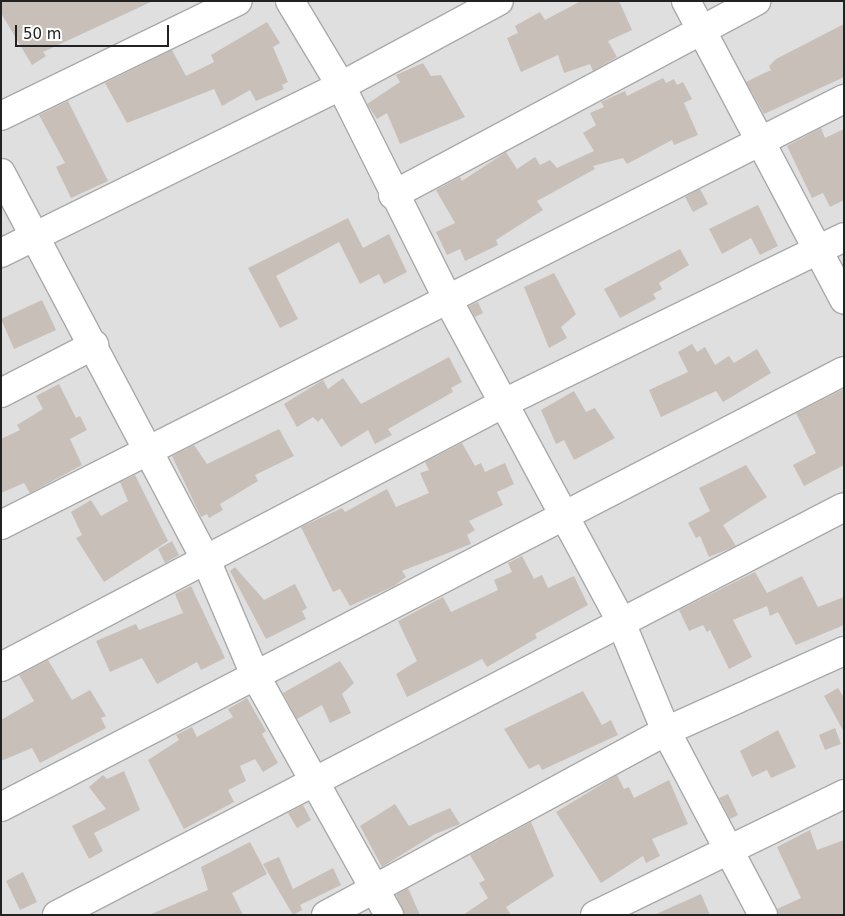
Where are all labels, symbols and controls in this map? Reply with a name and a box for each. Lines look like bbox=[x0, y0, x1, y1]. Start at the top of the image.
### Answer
scale bar bbox=[18, 15, 171, 47]
text: 50 m bbox=[23, 25, 61, 43]

